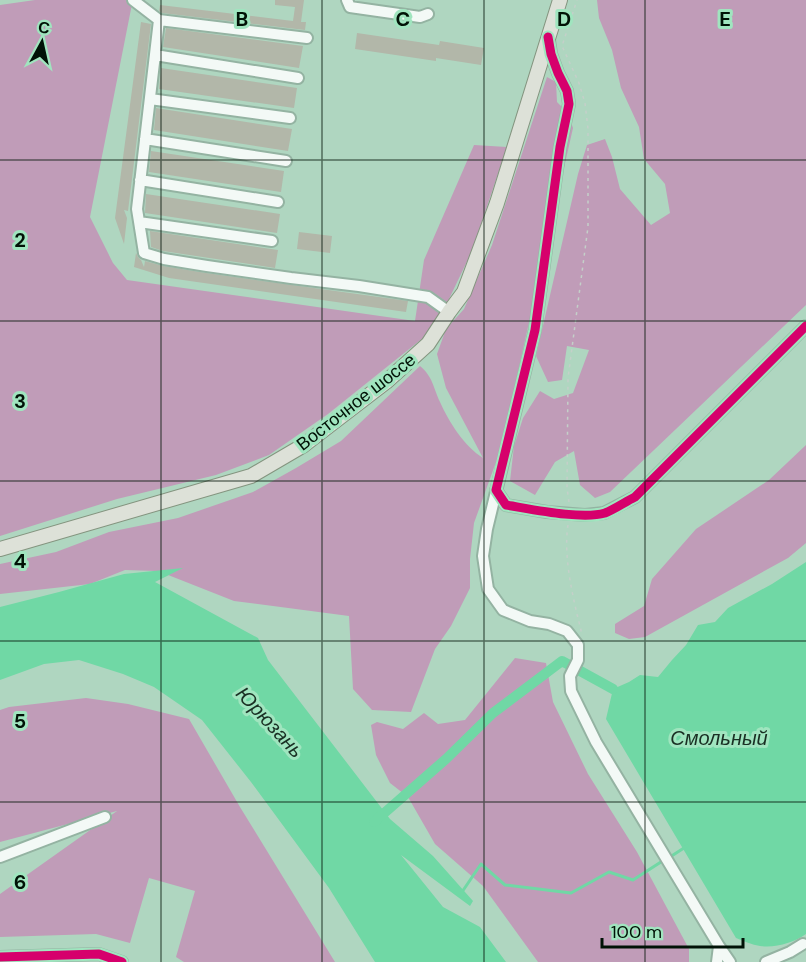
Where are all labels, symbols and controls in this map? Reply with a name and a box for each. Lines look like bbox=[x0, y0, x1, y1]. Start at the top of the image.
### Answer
text: B bbox=[236, 6, 248, 32]
text: C bbox=[396, 6, 410, 32]
text: D bbox=[557, 6, 571, 32]
text: E bbox=[719, 6, 731, 32]
north arrow bbox=[12, 12, 72, 72]
text: С bbox=[37, 16, 52, 39]
text: 2 bbox=[14, 227, 26, 253]
street label: Восточное шоссе bbox=[291, 348, 421, 456]
text: 3 bbox=[14, 388, 26, 414]
text: 4 bbox=[14, 548, 27, 574]
water label: Юрюзань bbox=[230, 681, 310, 763]
text: 5 bbox=[14, 708, 26, 734]
water label: Смольный bbox=[670, 725, 768, 751]
text: 6 bbox=[14, 869, 26, 895]
scale bar bbox=[602, 911, 743, 949]
text: 100 m bbox=[611, 920, 662, 944]

